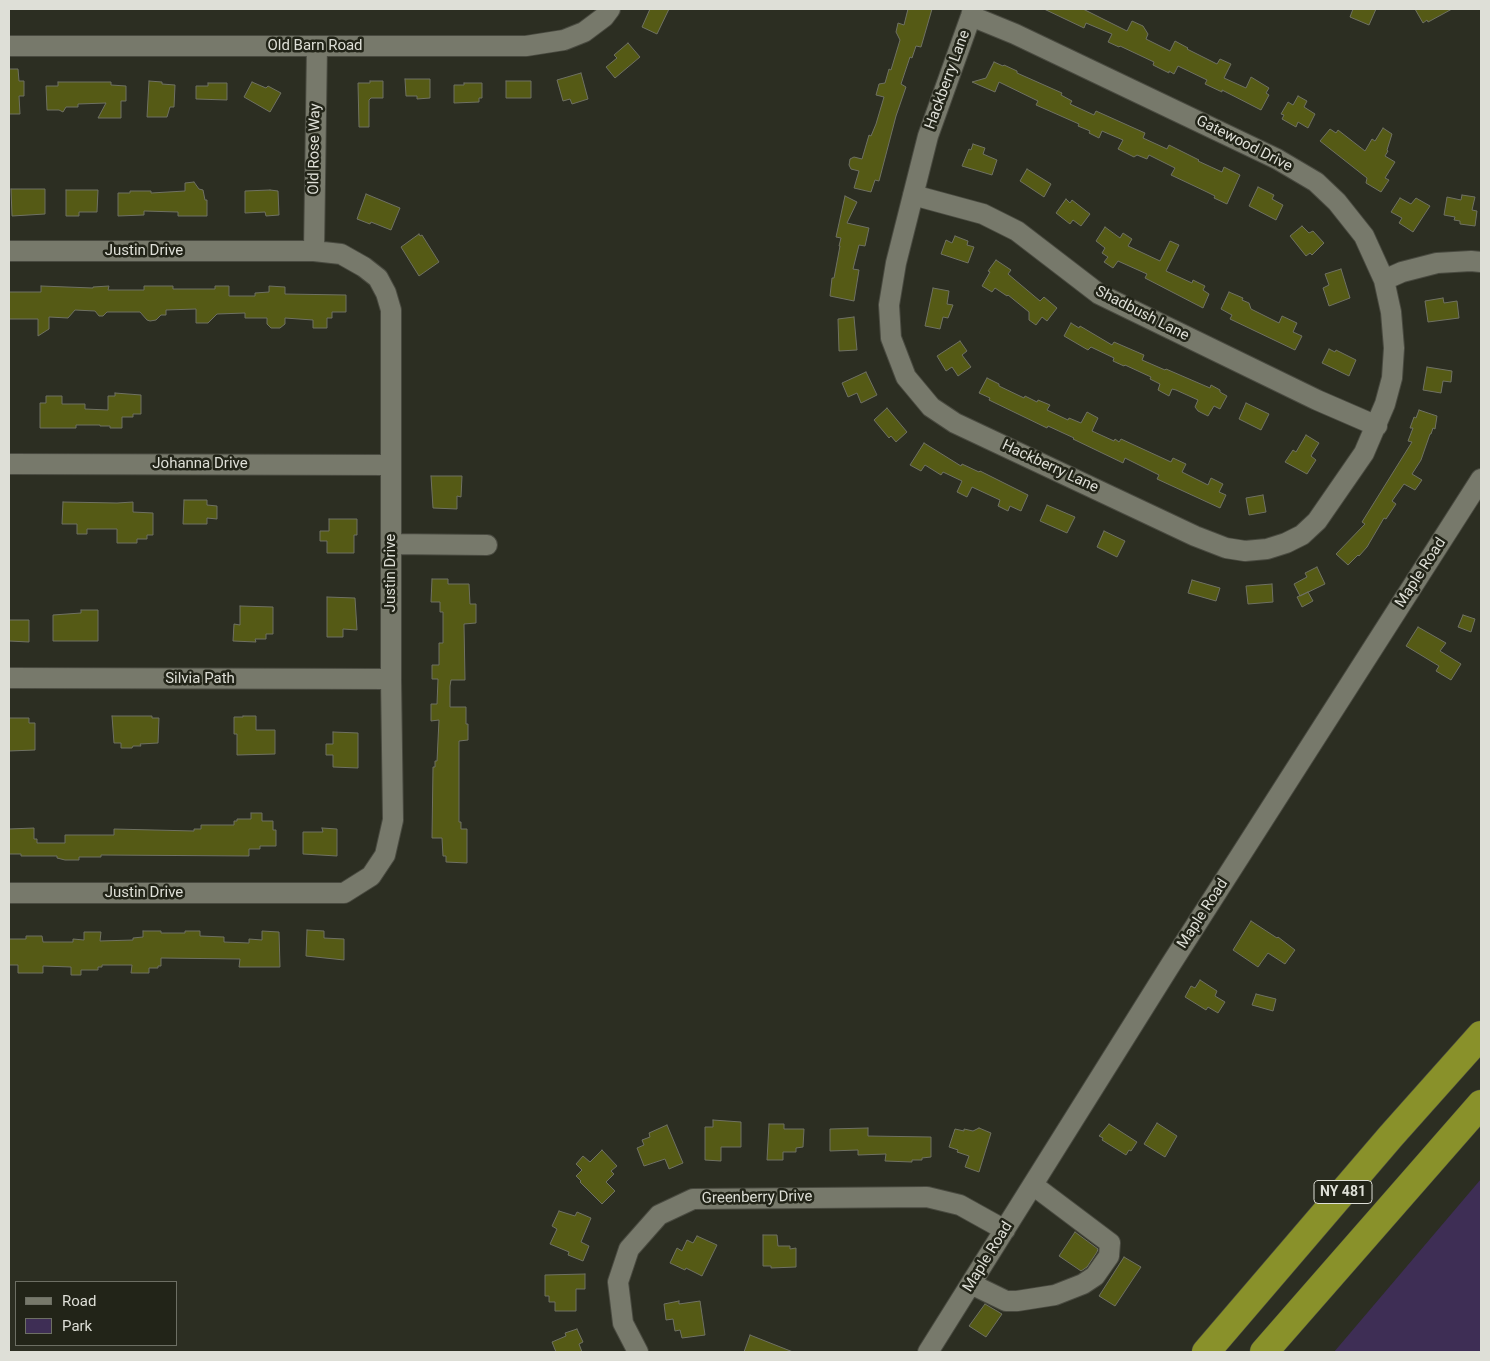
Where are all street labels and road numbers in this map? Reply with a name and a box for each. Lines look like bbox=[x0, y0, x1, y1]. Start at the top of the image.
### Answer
street label: Hackberry Lane bbox=[922, 28, 974, 132]
street label: Old Barn Road bbox=[267, 37, 363, 55]
street label: Old Rose Way bbox=[305, 103, 325, 195]
street label: Gatewood Drive bbox=[1193, 112, 1295, 176]
street label: Justin Drive bbox=[105, 242, 183, 260]
street label: Shadbush Lane bbox=[1092, 283, 1192, 345]
street label: Hackberry Lane bbox=[999, 437, 1101, 497]
street label: Johanna Drive bbox=[152, 455, 248, 473]
street label: Justin Drive bbox=[382, 534, 400, 612]
street label: Maple Road bbox=[1392, 535, 1450, 611]
street label: Silvia Path bbox=[165, 670, 235, 688]
street label: Maple Road bbox=[1174, 876, 1232, 952]
street label: Justin Drive bbox=[105, 884, 183, 902]
road number: NY 481 bbox=[1314, 1180, 1372, 1204]
street label: Greenberry Drive bbox=[702, 1188, 812, 1208]
street label: Maple Road bbox=[959, 1219, 1017, 1295]

